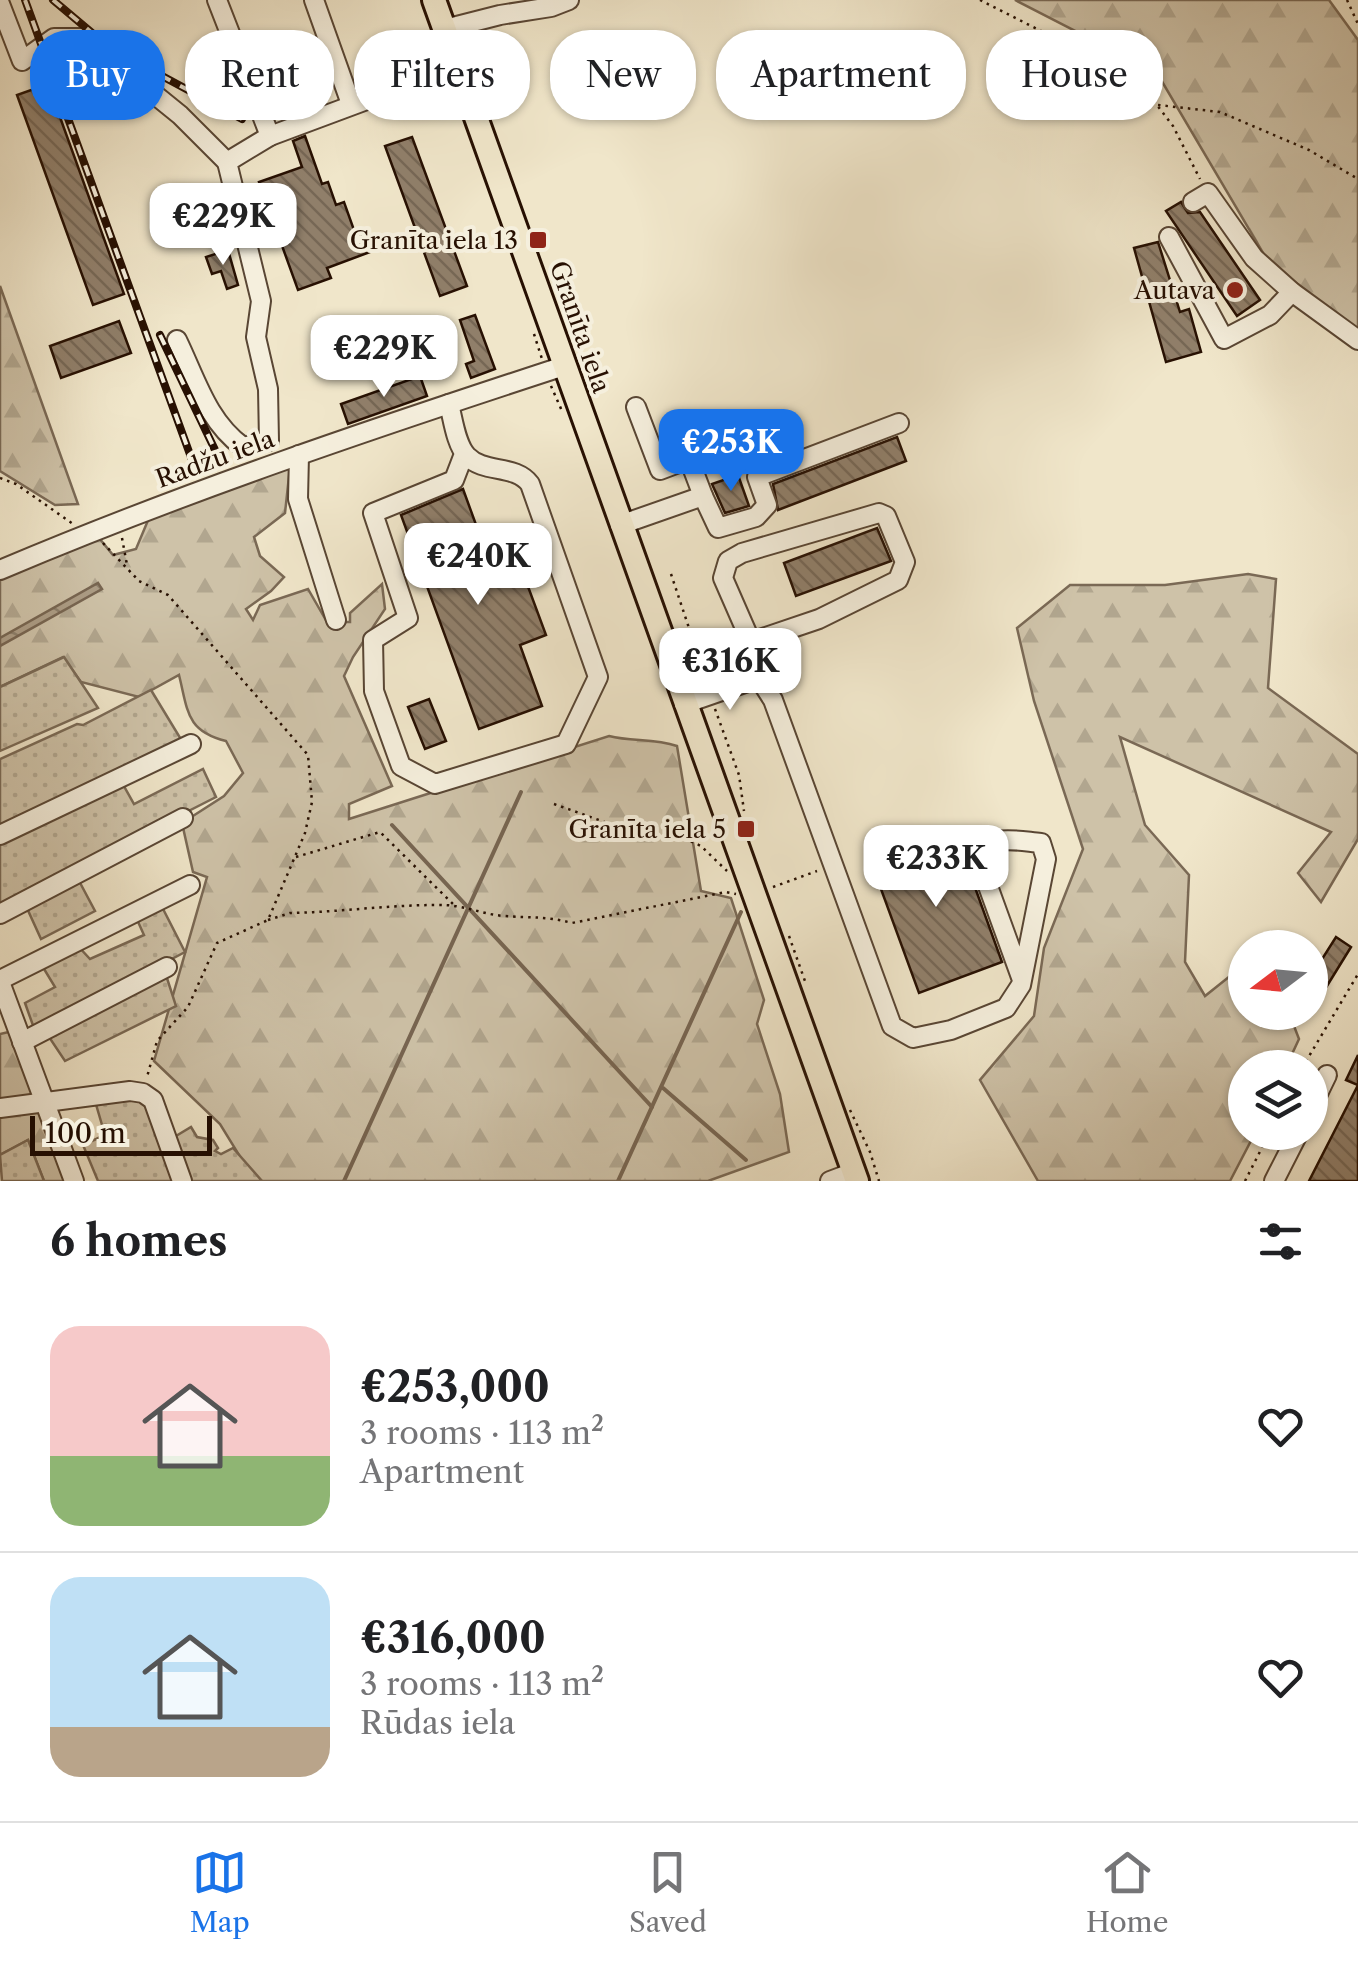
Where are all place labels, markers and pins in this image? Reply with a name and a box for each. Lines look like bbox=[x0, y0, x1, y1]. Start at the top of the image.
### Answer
pin: €229K bbox=[153, 183, 293, 268]
place label: Granīta iela 13 bbox=[350, 225, 518, 256]
marker: Granīta iela 13 bbox=[527, 229, 549, 251]
place label: Autava bbox=[1133, 275, 1216, 306]
marker: Autava bbox=[1224, 279, 1246, 301]
pin: €229K bbox=[314, 315, 454, 400]
pin: €253K bbox=[661, 409, 801, 494]
pin: €240K bbox=[408, 523, 548, 608]
pin: €316K bbox=[660, 628, 800, 713]
place label: Granīta iela 5 bbox=[568, 814, 726, 845]
marker: Granīta iela 5 bbox=[735, 818, 757, 840]
pin: €233K bbox=[866, 825, 1006, 910]

